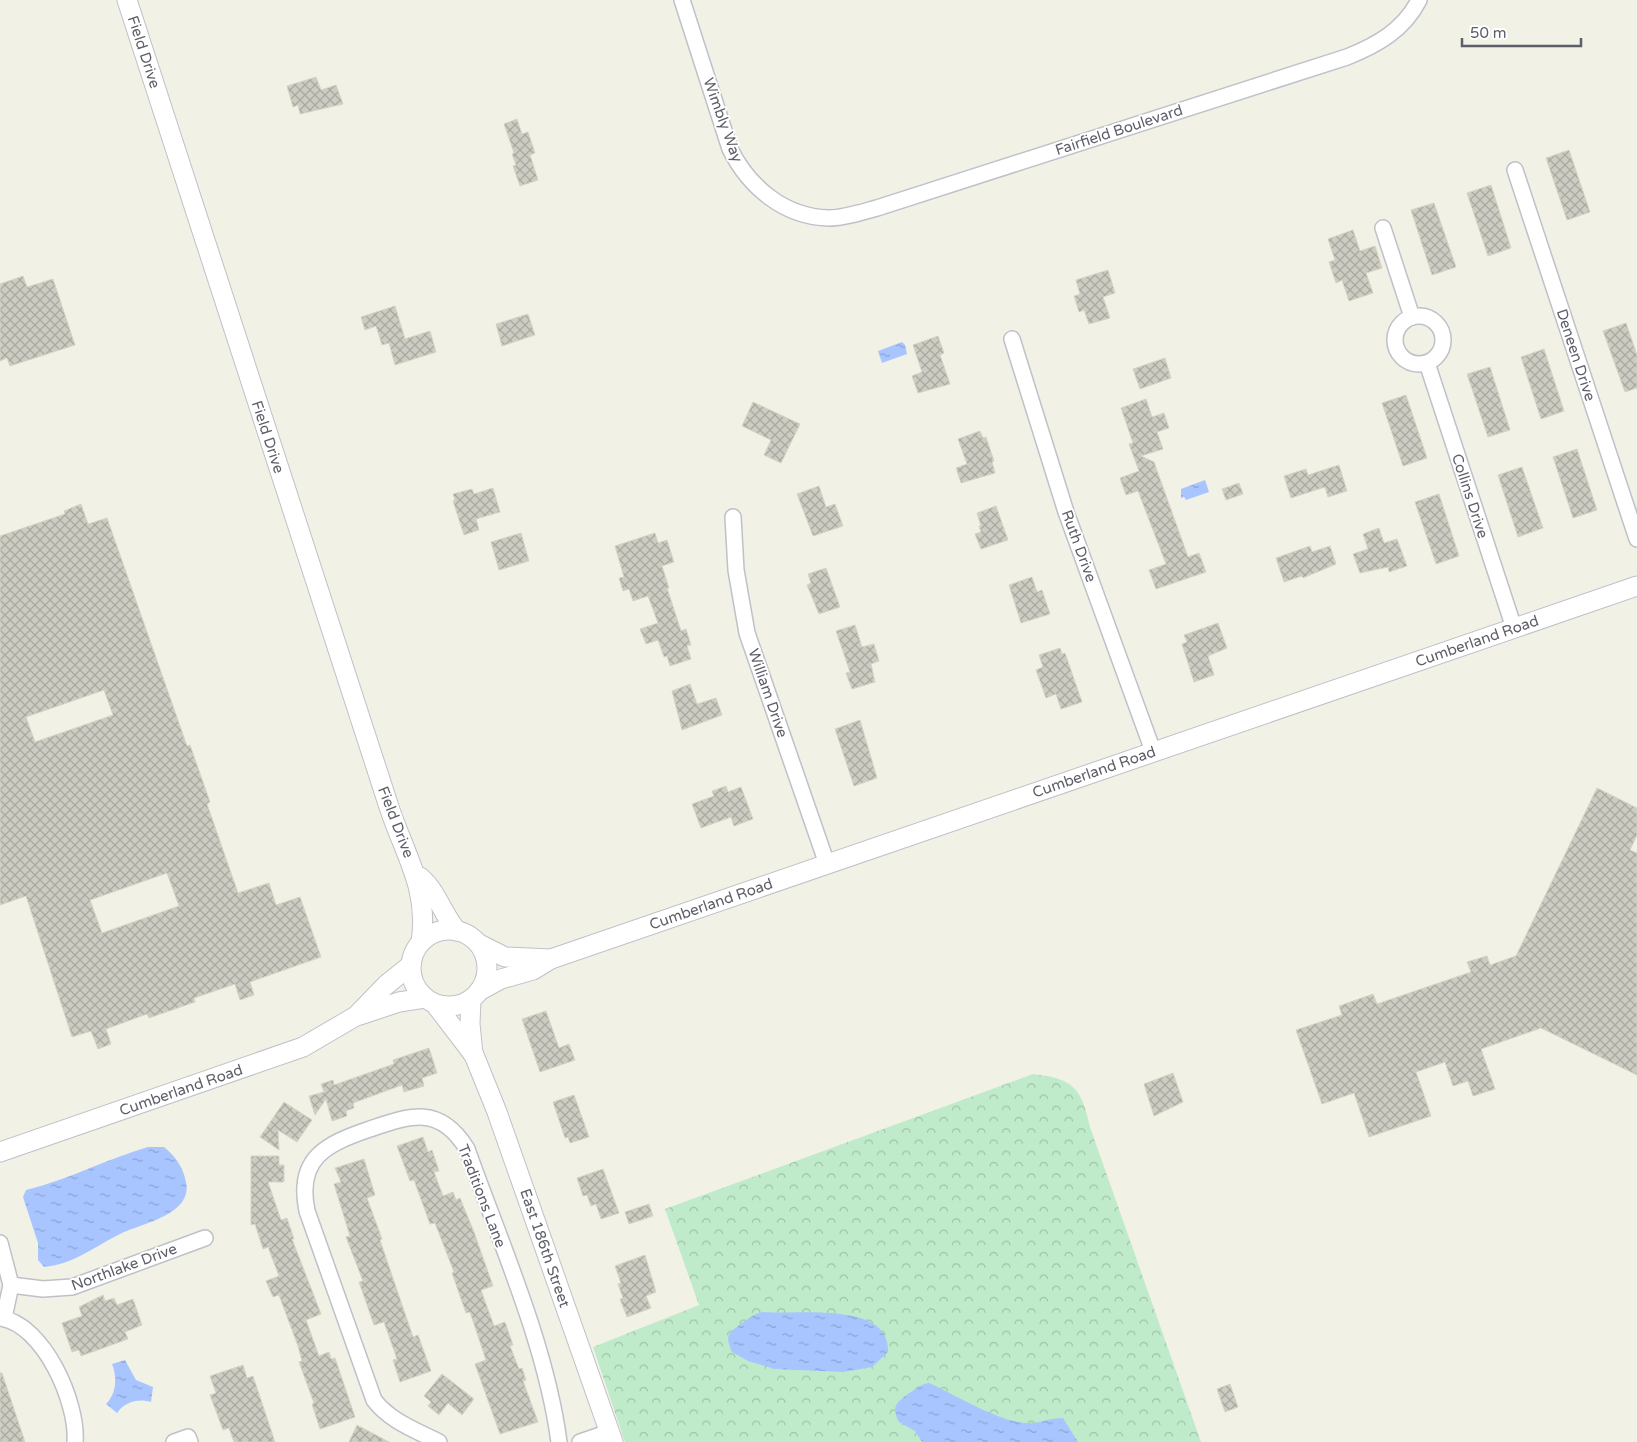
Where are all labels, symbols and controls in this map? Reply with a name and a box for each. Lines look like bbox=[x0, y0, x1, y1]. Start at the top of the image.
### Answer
street label: Field Drive bbox=[124, 13, 164, 91]
scale bar bbox=[1462, 15, 1581, 47]
text: 50 m bbox=[1470, 24, 1507, 42]
street label: Wimbly Way bbox=[699, 75, 747, 165]
street label: Fairfield Boulevard bbox=[1053, 101, 1185, 159]
street label: Deneen Drive bbox=[1553, 307, 1599, 403]
street label: Field Drive bbox=[248, 398, 288, 476]
street label: Collins Drive bbox=[1448, 452, 1492, 540]
street label: Ruth Drive bbox=[1058, 507, 1100, 585]
street label: Cumberland Road bbox=[1413, 611, 1541, 671]
street label: William Drive bbox=[744, 646, 792, 740]
street label: Cumberland Road bbox=[1030, 742, 1158, 802]
street label: Field Drive bbox=[374, 784, 418, 860]
street label: Cumberland Road bbox=[647, 874, 775, 934]
street label: Cumberland Road bbox=[117, 1060, 245, 1120]
street label: Traditions Lane bbox=[454, 1142, 510, 1250]
street label: East 186th Street bbox=[516, 1186, 574, 1310]
street label: Northlake Drive bbox=[69, 1240, 179, 1294]

